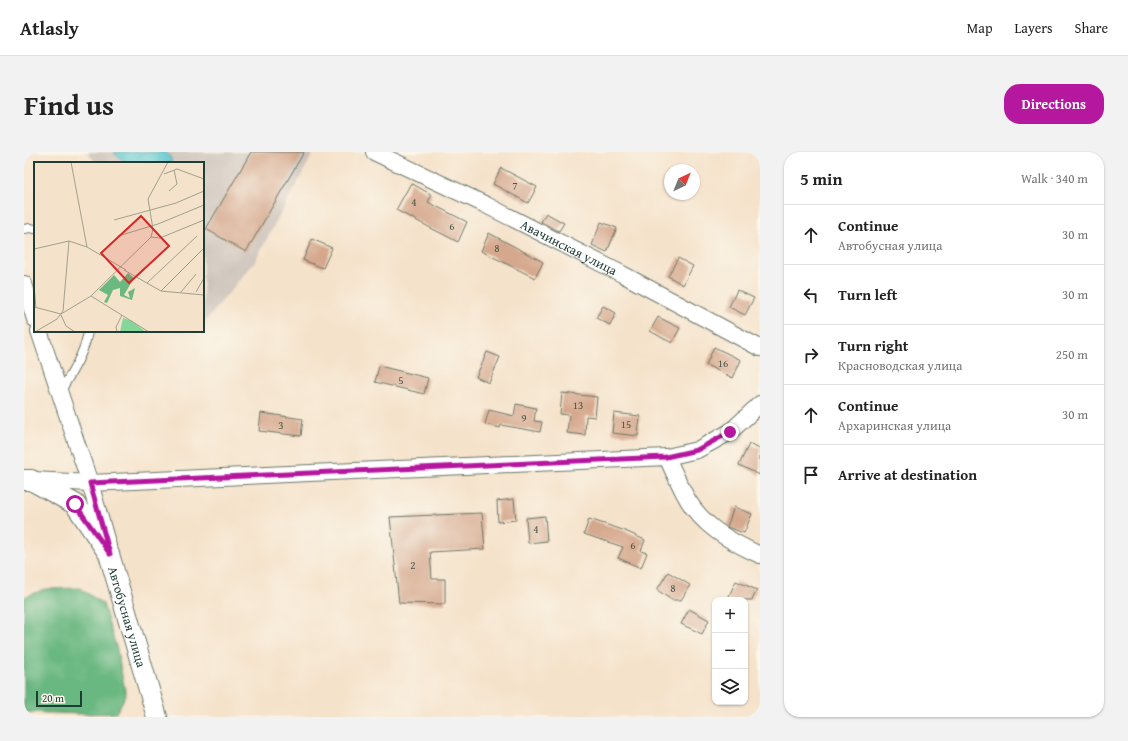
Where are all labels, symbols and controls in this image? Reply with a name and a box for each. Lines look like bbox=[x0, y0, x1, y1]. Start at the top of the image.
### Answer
text: Atlasly bbox=[20, 14, 79, 42]
text: Map bbox=[967, 18, 993, 38]
text: Layers bbox=[1015, 18, 1053, 38]
text: Share bbox=[1075, 18, 1108, 38]
text: Find us bbox=[24, 84, 114, 125]
button: Directions bbox=[1004, 84, 1104, 124]
inset map bbox=[34, 162, 204, 332]
north arrow bbox=[664, 164, 700, 200]
text: 5 min bbox=[800, 166, 842, 191]
text: Walk · 340 m bbox=[1021, 169, 1088, 188]
house number: 7 bbox=[512, 177, 518, 193]
house number: 4 bbox=[411, 194, 417, 210]
street label: Авачинская улица bbox=[517, 215, 621, 280]
text: Continue bbox=[838, 215, 899, 236]
house number: 6 bbox=[449, 218, 455, 234]
icon: ahead bbox=[800, 224, 822, 246]
text: 30 m bbox=[1062, 225, 1088, 244]
text: Автобусная улица bbox=[838, 236, 942, 255]
house number: 8 bbox=[494, 240, 500, 256]
icon: left bbox=[800, 284, 822, 306]
text: Turn left bbox=[838, 284, 897, 305]
text: 30 m bbox=[1062, 285, 1088, 304]
text: Turn right bbox=[838, 335, 909, 356]
icon: right bbox=[800, 344, 822, 366]
text: 250 m bbox=[1056, 345, 1088, 364]
house number: 16 bbox=[718, 355, 728, 371]
text: Красноводская улица bbox=[838, 356, 962, 375]
house number: 5 bbox=[398, 372, 404, 388]
text: Continue bbox=[838, 395, 899, 416]
house number: 13 bbox=[573, 397, 583, 413]
icon: ahead bbox=[800, 404, 822, 426]
text: 30 m bbox=[1062, 405, 1088, 424]
house number: 9 bbox=[521, 410, 527, 426]
house number: 15 bbox=[621, 416, 631, 432]
text: Архаринская улица bbox=[838, 416, 951, 435]
house number: 3 bbox=[278, 417, 284, 433]
route end bbox=[721, 423, 739, 441]
icon: arrive bbox=[800, 464, 822, 486]
text: Arrive at destination bbox=[838, 464, 977, 485]
route start bbox=[66, 495, 84, 513]
house number: 4 bbox=[533, 521, 539, 537]
house number: 6 bbox=[630, 537, 636, 553]
house number: 2 bbox=[410, 557, 416, 573]
street label: Автобусная улица bbox=[103, 564, 151, 670]
house number: 8 bbox=[670, 580, 676, 596]
map controls bbox=[712, 597, 748, 705]
button: + bbox=[712, 597, 748, 633]
button: − bbox=[712, 633, 748, 669]
button: layers bbox=[712, 669, 748, 705]
scale bar bbox=[36, 689, 82, 708]
text: 20 m bbox=[42, 690, 64, 706]

